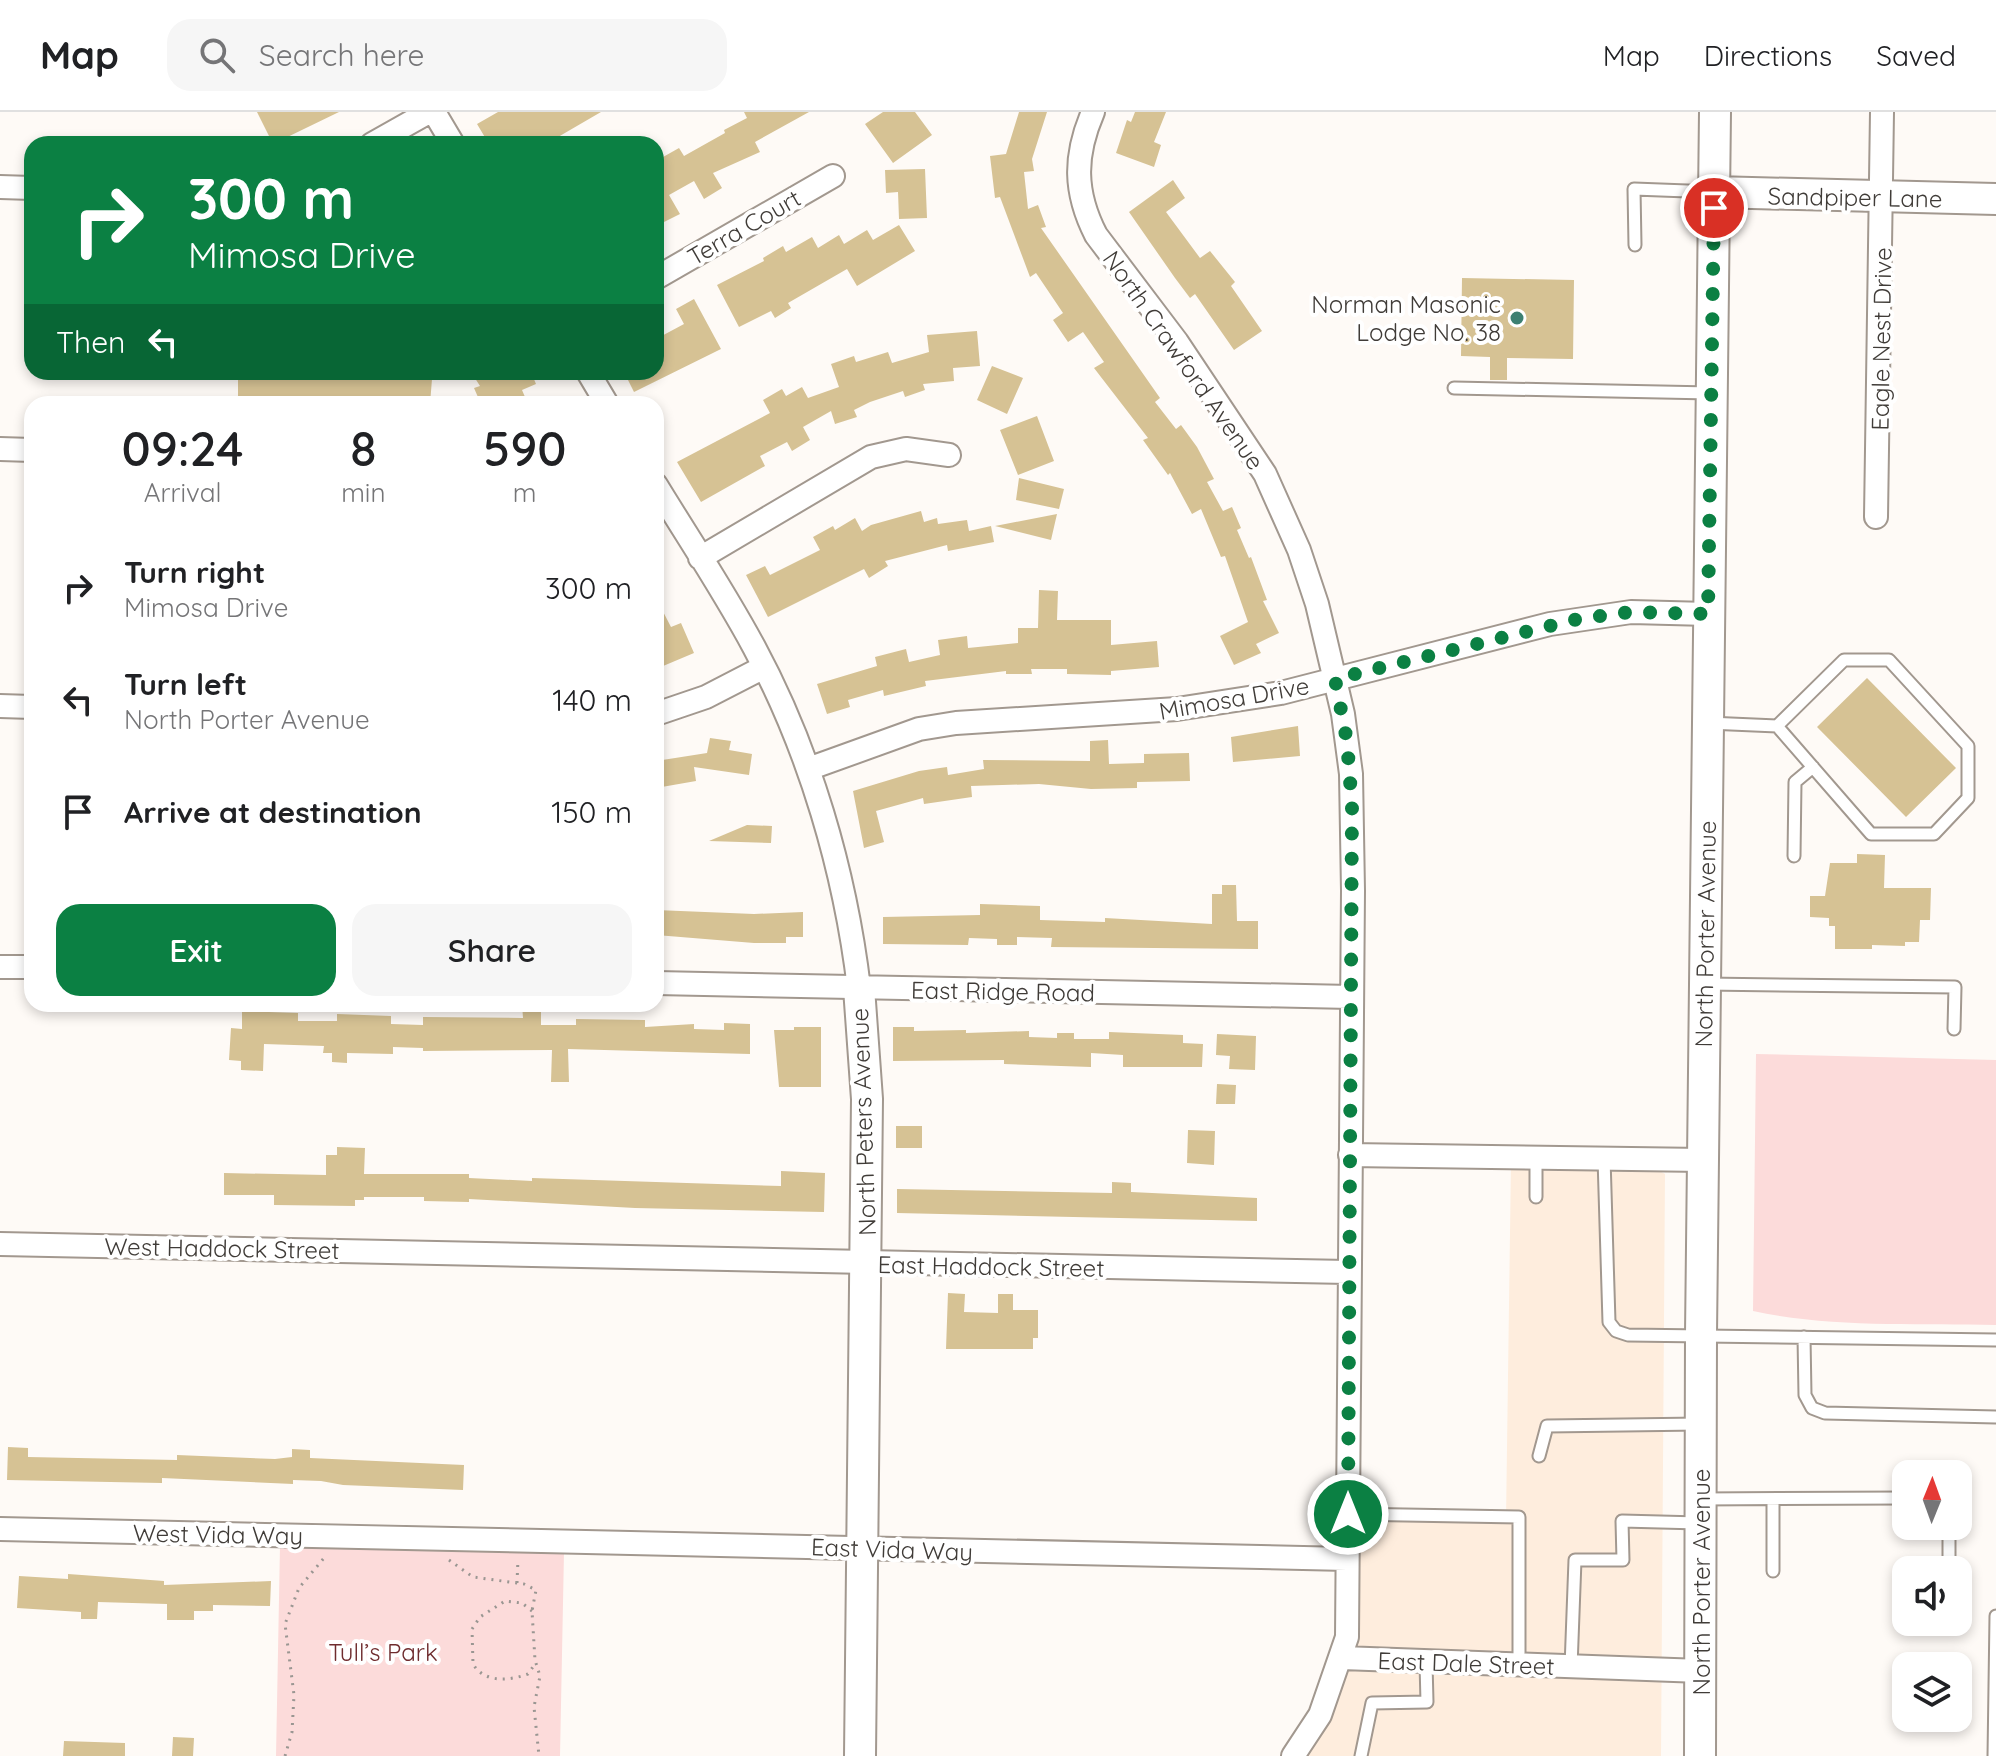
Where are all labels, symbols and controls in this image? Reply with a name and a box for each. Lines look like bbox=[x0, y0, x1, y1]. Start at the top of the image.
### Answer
search box bbox=[167, 19, 727, 91]
text: Map bbox=[40, 31, 119, 79]
icon: search bbox=[195, 33, 239, 77]
text: Search here bbox=[259, 36, 424, 74]
text: Map bbox=[1603, 38, 1660, 73]
text: Directions bbox=[1704, 38, 1832, 73]
text: Saved bbox=[1876, 38, 1956, 73]
text: 300 m bbox=[188, 163, 354, 233]
icon: right bbox=[56, 168, 160, 272]
pin bbox=[1680, 174, 1748, 242]
street label: Sandpiper Lane bbox=[1767, 180, 1943, 214]
street label: Terra Court bbox=[682, 183, 806, 271]
icon: arrive bbox=[1692, 186, 1736, 230]
text: Mimosa Drive bbox=[188, 232, 416, 277]
street label: North Crawford Avenue bbox=[1097, 245, 1271, 475]
street label: Eagle Nest Drive bbox=[1864, 247, 1898, 431]
place label: Norman Masonic Lodge No. 38 bbox=[1311, 289, 1501, 347]
marker: Norman Masonic Lodge No. 38 bbox=[1508, 309, 1526, 327]
icon: left bbox=[141, 320, 185, 364]
text: Then bbox=[56, 323, 125, 361]
text: 09:24 bbox=[122, 418, 244, 478]
text: 8 bbox=[350, 418, 376, 478]
text: 590 bbox=[483, 418, 566, 478]
text: Arrival bbox=[144, 476, 222, 509]
text: min bbox=[341, 476, 385, 509]
text: m bbox=[513, 476, 537, 509]
text: Turn right bbox=[124, 553, 265, 591]
icon: right bbox=[56, 566, 100, 610]
text: 300 m bbox=[545, 569, 632, 607]
text: Mimosa Drive bbox=[124, 591, 288, 624]
text: Turn left bbox=[124, 665, 247, 703]
street label: Mimosa Drive bbox=[1157, 670, 1311, 726]
icon: left bbox=[56, 678, 100, 722]
text: 140 m bbox=[552, 681, 632, 719]
text: North Porter Avenue bbox=[124, 703, 370, 736]
icon: arrive bbox=[56, 790, 100, 834]
text: Arrive at destination bbox=[124, 793, 422, 831]
text: 150 m bbox=[551, 793, 632, 831]
street label: North Porter Avenue bbox=[1688, 820, 1722, 1048]
button: Exit bbox=[56, 904, 336, 996]
button: Share bbox=[352, 904, 632, 996]
street label: East Ridge Road bbox=[911, 974, 1095, 1008]
street label: North Peters Avenue bbox=[844, 1008, 882, 1236]
street label: West Haddock Street bbox=[104, 1231, 340, 1265]
street label: East Haddock Street bbox=[877, 1249, 1105, 1283]
north arrow bbox=[1892, 1460, 1972, 1540]
map controls bbox=[1892, 1460, 1972, 1732]
street label: North Porter Avenue bbox=[1686, 1469, 1716, 1695]
position arrow bbox=[1306, 1472, 1390, 1556]
street label: West Vida Way bbox=[133, 1518, 303, 1550]
street label: East Vida Way bbox=[811, 1531, 973, 1567]
button: sound bbox=[1892, 1556, 1972, 1636]
park label: Tull’s Park bbox=[328, 1637, 438, 1667]
street label: East Dale Street bbox=[1377, 1645, 1555, 1681]
button: layers bbox=[1892, 1652, 1972, 1732]

